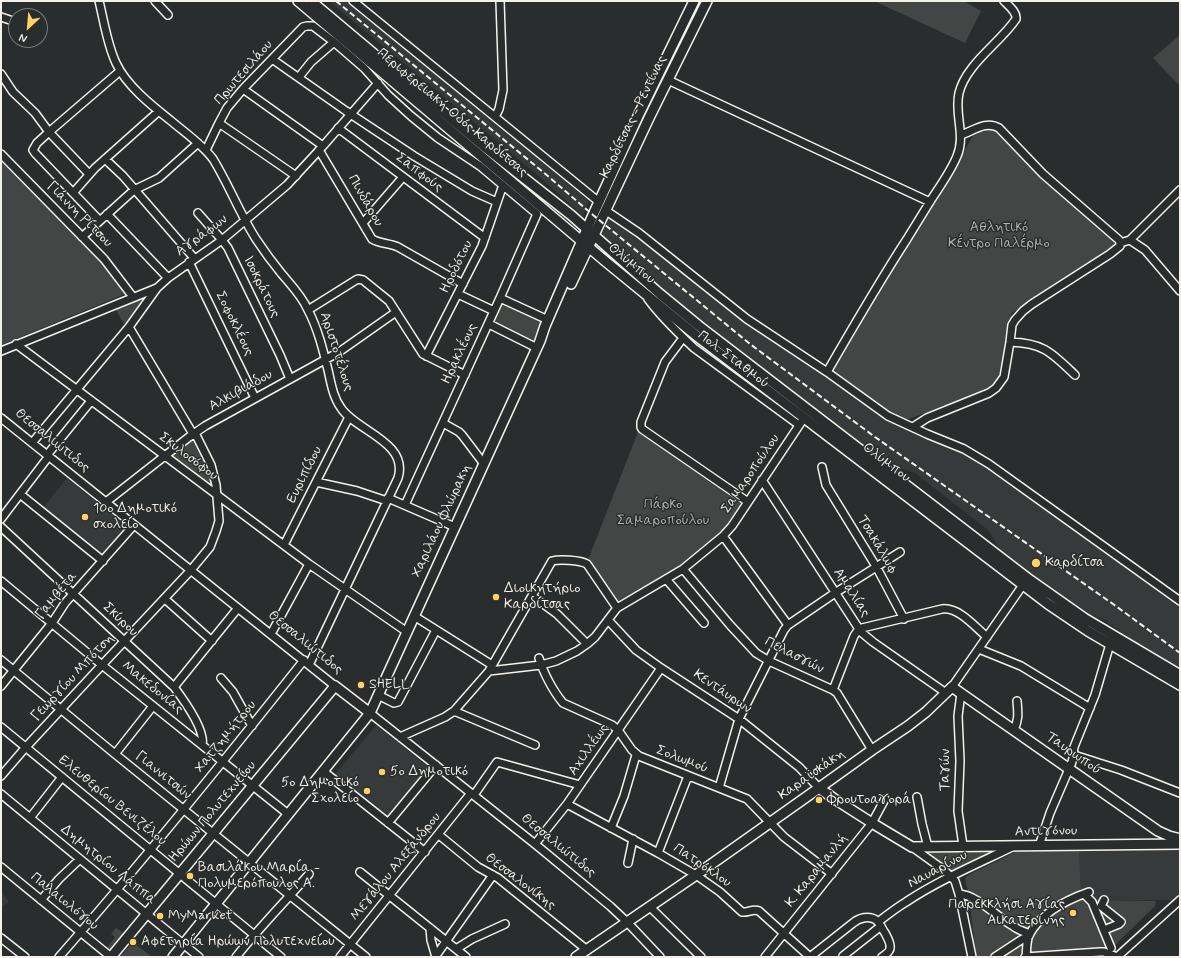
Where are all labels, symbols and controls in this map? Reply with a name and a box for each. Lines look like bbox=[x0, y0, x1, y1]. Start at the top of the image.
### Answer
north arrow bbox=[8, 8, 48, 48]
text: N bbox=[17, 30, 30, 46]
street label: Πρωτεσιλάου bbox=[211, 37, 277, 109]
street label: Περιφερειακή Οδός Καρδίτσας bbox=[373, 45, 531, 181]
street label: Καρδίτσας - Ρεντίνας bbox=[597, 53, 671, 181]
street label: Σαπφούς bbox=[392, 150, 446, 196]
street label: Πινδάρου bbox=[344, 172, 386, 230]
street label: Γιάννη Ρίτσου bbox=[43, 179, 115, 251]
street label: Αγράφων bbox=[173, 212, 231, 260]
park label: Αθλητικό Κέντρο Παλέρμο bbox=[948, 220, 1050, 252]
street label: Ηροδότου bbox=[437, 238, 477, 296]
street label: Ολύμπου bbox=[604, 240, 658, 288]
street label: Ισοκράτους bbox=[239, 253, 283, 321]
street label: Σοφοκλέους bbox=[211, 289, 257, 359]
street label: Αριστοτέλους bbox=[315, 310, 357, 394]
street label: Ηρακλέους bbox=[439, 321, 481, 387]
street label: Πολ. Σταθμού bbox=[694, 328, 772, 392]
street label: Αλκιβιάδου bbox=[206, 367, 276, 415]
street label: Θεσσαλιώτιδος bbox=[11, 406, 93, 476]
street label: Σκυλοσόφου bbox=[155, 429, 221, 485]
street label: Σαμαροπούλου bbox=[718, 431, 784, 517]
street label: Ολύμπου bbox=[859, 439, 913, 487]
street label: Ευριπίδου bbox=[284, 444, 326, 506]
street label: Χαριλάου Φλώρακη bbox=[408, 462, 476, 580]
park label: Πάρκο Σαμαροπούλου bbox=[617, 497, 709, 530]
place label: 10ο Δημοτικό σχολείο bbox=[93, 501, 177, 534]
marker: 10ο Δημοτικό σχολείο bbox=[80, 512, 90, 522]
street label: Τσακάλωφ bbox=[853, 513, 901, 577]
place label: Καρδίτσα bbox=[1045, 555, 1105, 571]
marker: Καρδίτσα bbox=[1030, 557, 1042, 569]
street label: Αμαλίας bbox=[829, 565, 873, 621]
street label: Γαμβέτα bbox=[33, 569, 81, 623]
place label: Διοικητήριο Καρδίτσας bbox=[504, 581, 580, 614]
marker: Διοικητήριο Καρδίτσας bbox=[491, 592, 501, 602]
street label: Σκύρου bbox=[99, 599, 141, 641]
street label: Θεσσαλιώτιδος bbox=[264, 608, 346, 678]
street label: Γεωργίου Μπότση bbox=[28, 631, 118, 725]
street label: Πελασγών bbox=[762, 634, 826, 678]
street label: Μακεδονίας bbox=[118, 658, 186, 718]
street label: Κεντάυρων bbox=[690, 666, 754, 718]
place label: SHELL bbox=[369, 677, 410, 693]
marker: SHELL bbox=[356, 680, 366, 690]
street label: Χατζημήτρου bbox=[192, 697, 260, 777]
street label: Αχιλλέως bbox=[565, 721, 613, 779]
street label: Ταυρωπού bbox=[1042, 729, 1104, 779]
street label: Σολωμού bbox=[654, 742, 710, 778]
street label: Καραϊσκάκη bbox=[775, 746, 849, 804]
street label: Γιαννιτσών bbox=[131, 748, 195, 804]
street label: Ταγών bbox=[937, 749, 955, 791]
street label: Ελευθερίου Βενιζέλου bbox=[55, 752, 169, 850]
street label: Ηρώων Πολυτεχνείου bbox=[166, 758, 260, 866]
place label: 5ο Δημοτικό bbox=[390, 764, 468, 780]
marker: 5ο Δημοτικό bbox=[377, 767, 387, 777]
place label: 5ο Δημοτικό Σχολείο bbox=[281, 775, 359, 808]
marker: 5ο Δημοτικό Σχολείο bbox=[362, 786, 372, 796]
place label: Φρουτοαγορά bbox=[827, 792, 911, 808]
marker: Φρουτοαγορά bbox=[814, 795, 824, 805]
street label: Μεγάλου Αλεξάνδρου bbox=[347, 809, 445, 925]
street label: Θεσσαλιώτιδος bbox=[517, 811, 599, 881]
street label: Δημητρίου Λάππα bbox=[57, 821, 159, 909]
street label: Αντιγόνου bbox=[1015, 823, 1077, 841]
street label: Κ. Καραμανλή bbox=[782, 831, 852, 911]
street label: Πατρόκλου bbox=[670, 840, 734, 892]
street label: Ναυαρίνου bbox=[905, 847, 971, 893]
street label: Θεσσαλονίκης bbox=[481, 850, 559, 914]
place label: Βασιλάκου Μαρία - Πολυμερόπουλος Α. bbox=[198, 860, 320, 892]
street label: Παλαιολόγου bbox=[27, 869, 101, 935]
marker: Βασιλάκου Μαρία - Πολυμερόπουλος Α. bbox=[185, 871, 195, 881]
place label: Παρεκκλήσι Αγίας Αικατερίνης bbox=[948, 897, 1065, 930]
place label: MyMarket bbox=[168, 908, 232, 924]
marker: Παρεκκλήσι Αγίας Αικατερίνης bbox=[1068, 908, 1078, 918]
marker: MyMarket bbox=[155, 911, 165, 921]
place label: Αφετηρία Ηρώων Πολυτεχνείου bbox=[141, 934, 335, 950]
marker: Αφετηρία Ηρώων Πολυτεχνείου bbox=[128, 937, 138, 947]

